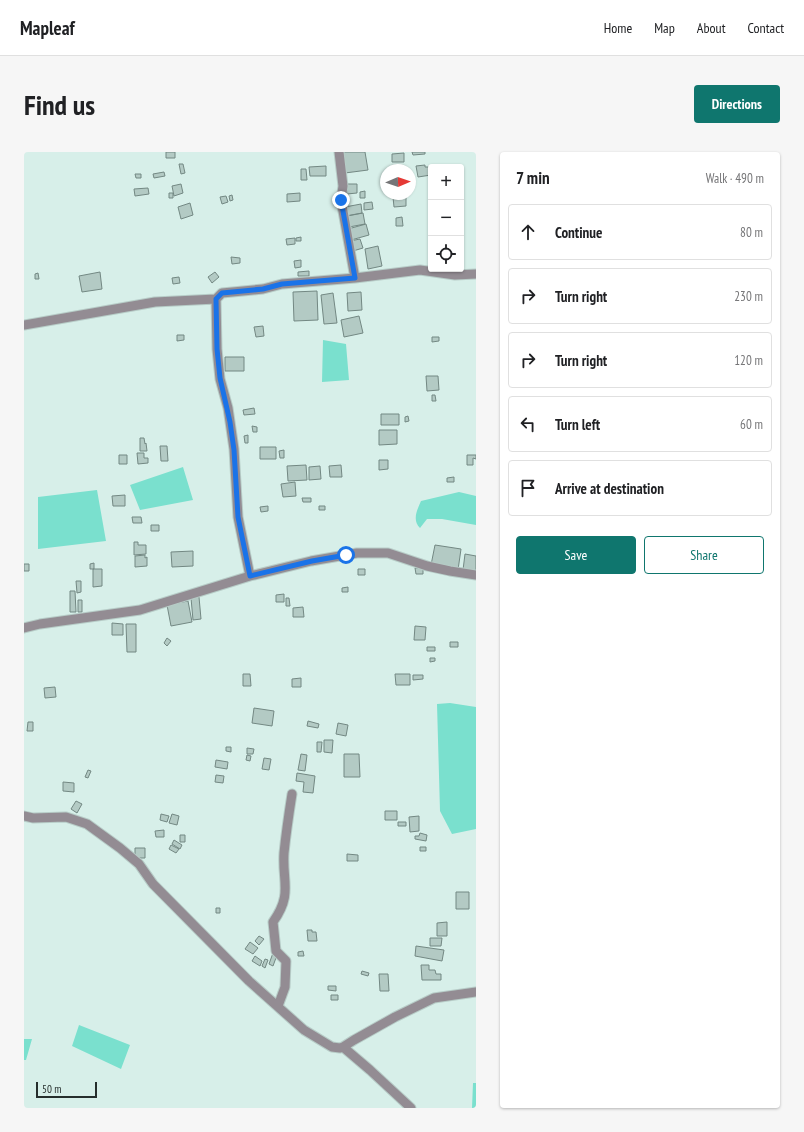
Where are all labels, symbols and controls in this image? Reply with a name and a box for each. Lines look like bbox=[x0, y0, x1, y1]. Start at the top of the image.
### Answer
text: Mapleaf bbox=[20, 16, 75, 40]
text: Home bbox=[604, 19, 632, 37]
text: Map bbox=[654, 19, 675, 37]
text: About bbox=[697, 19, 726, 37]
text: Contact bbox=[748, 19, 784, 37]
button: Directions bbox=[694, 85, 780, 123]
text: Find us bbox=[24, 86, 95, 123]
north arrow bbox=[380, 164, 416, 200]
map controls bbox=[428, 164, 464, 272]
button: + bbox=[428, 164, 464, 200]
text: 7 min bbox=[516, 167, 550, 189]
text: Walk · 490 m bbox=[706, 170, 764, 187]
route end bbox=[332, 191, 350, 209]
button: − bbox=[428, 200, 464, 236]
icon: ahead bbox=[517, 221, 539, 243]
text: Continue bbox=[555, 223, 602, 242]
text: 80 m bbox=[740, 224, 763, 241]
button: locate bbox=[428, 236, 464, 272]
icon: right bbox=[517, 285, 539, 307]
text: Turn right bbox=[555, 287, 607, 306]
text: 230 m bbox=[734, 288, 763, 305]
icon: right bbox=[517, 349, 539, 371]
text: Turn right bbox=[555, 351, 607, 370]
text: 120 m bbox=[734, 352, 763, 369]
icon: left bbox=[517, 413, 539, 435]
text: Turn left bbox=[555, 415, 600, 434]
text: 60 m bbox=[740, 416, 763, 433]
icon: arrive bbox=[517, 477, 539, 499]
text: Arrive at destination bbox=[555, 479, 664, 498]
button: Save bbox=[516, 536, 636, 574]
button: Share bbox=[644, 536, 764, 574]
route start bbox=[337, 546, 355, 564]
scale bar bbox=[36, 1080, 97, 1099]
text: 50 m bbox=[42, 1082, 61, 1096]

